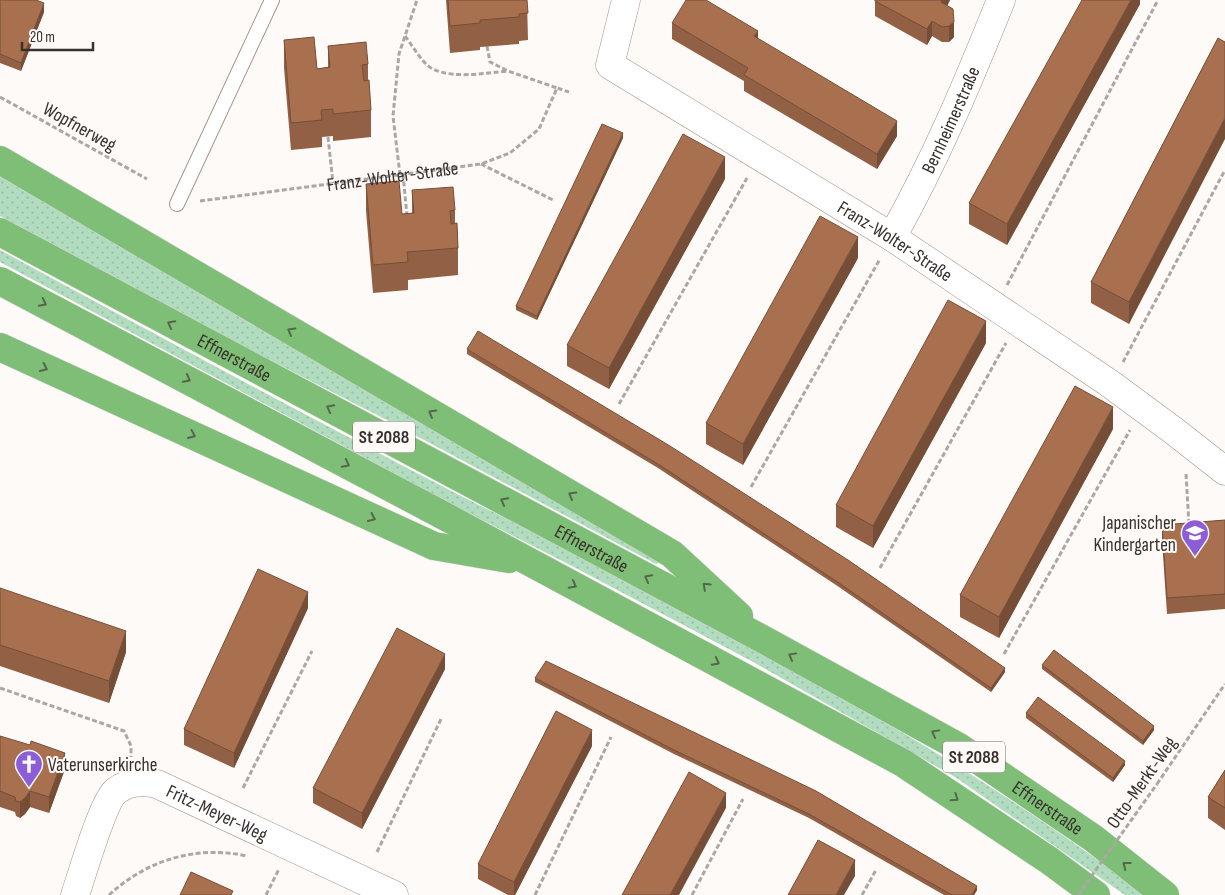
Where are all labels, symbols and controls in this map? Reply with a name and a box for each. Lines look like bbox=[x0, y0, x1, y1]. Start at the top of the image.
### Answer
scale bar bbox=[22, 20, 94, 52]
text: 20 m bbox=[30, 28, 55, 47]
street label: Bernheimerstraße bbox=[917, 63, 985, 178]
street label: Wopfnerweg bbox=[38, 98, 120, 157]
street label: Franz-Wolter-Straße bbox=[326, 157, 460, 197]
street label: Franz-Wolter-Straße bbox=[833, 197, 956, 287]
one-way arrow bbox=[38, 297, 47, 307]
one-way arrow bbox=[168, 320, 177, 330]
one-way arrow bbox=[288, 327, 297, 337]
street label: Effnerstraße bbox=[193, 330, 275, 388]
one-way arrow bbox=[39, 361, 48, 372]
one-way arrow bbox=[182, 373, 191, 383]
one-way arrow bbox=[326, 405, 335, 415]
one-way arrow bbox=[428, 410, 437, 420]
road number: St 2088 bbox=[353, 422, 415, 452]
one-way arrow bbox=[187, 429, 196, 440]
one-way arrow bbox=[340, 458, 349, 468]
one-way arrow bbox=[568, 492, 577, 502]
one-way arrow bbox=[501, 498, 510, 508]
one-way arrow bbox=[367, 511, 376, 522]
place label: Japanischer Kindergarten bbox=[1093, 512, 1177, 557]
school or university icon: Japanischer Kindergarten bbox=[1180, 518, 1210, 557]
street label: Effnerstraße bbox=[550, 520, 632, 578]
one-way arrow bbox=[644, 574, 653, 584]
one-way arrow bbox=[568, 579, 577, 589]
one-way arrow bbox=[703, 582, 712, 591]
one-way arrow bbox=[789, 652, 798, 662]
one-way arrow bbox=[711, 656, 720, 666]
one-way arrow bbox=[931, 730, 940, 740]
street label: Otto-Merkt-Weg bbox=[1102, 732, 1183, 833]
road number: St 2088 bbox=[943, 742, 1005, 772]
church icon: Vaterunserkirche bbox=[14, 749, 44, 788]
place label: Vaterunserkirche bbox=[48, 754, 157, 777]
street label: Effnerstraße bbox=[1007, 777, 1087, 841]
street label: Fritz-Meyer-Weg bbox=[163, 780, 271, 847]
one-way arrow bbox=[949, 792, 959, 801]
one-way arrow bbox=[1123, 861, 1132, 870]

